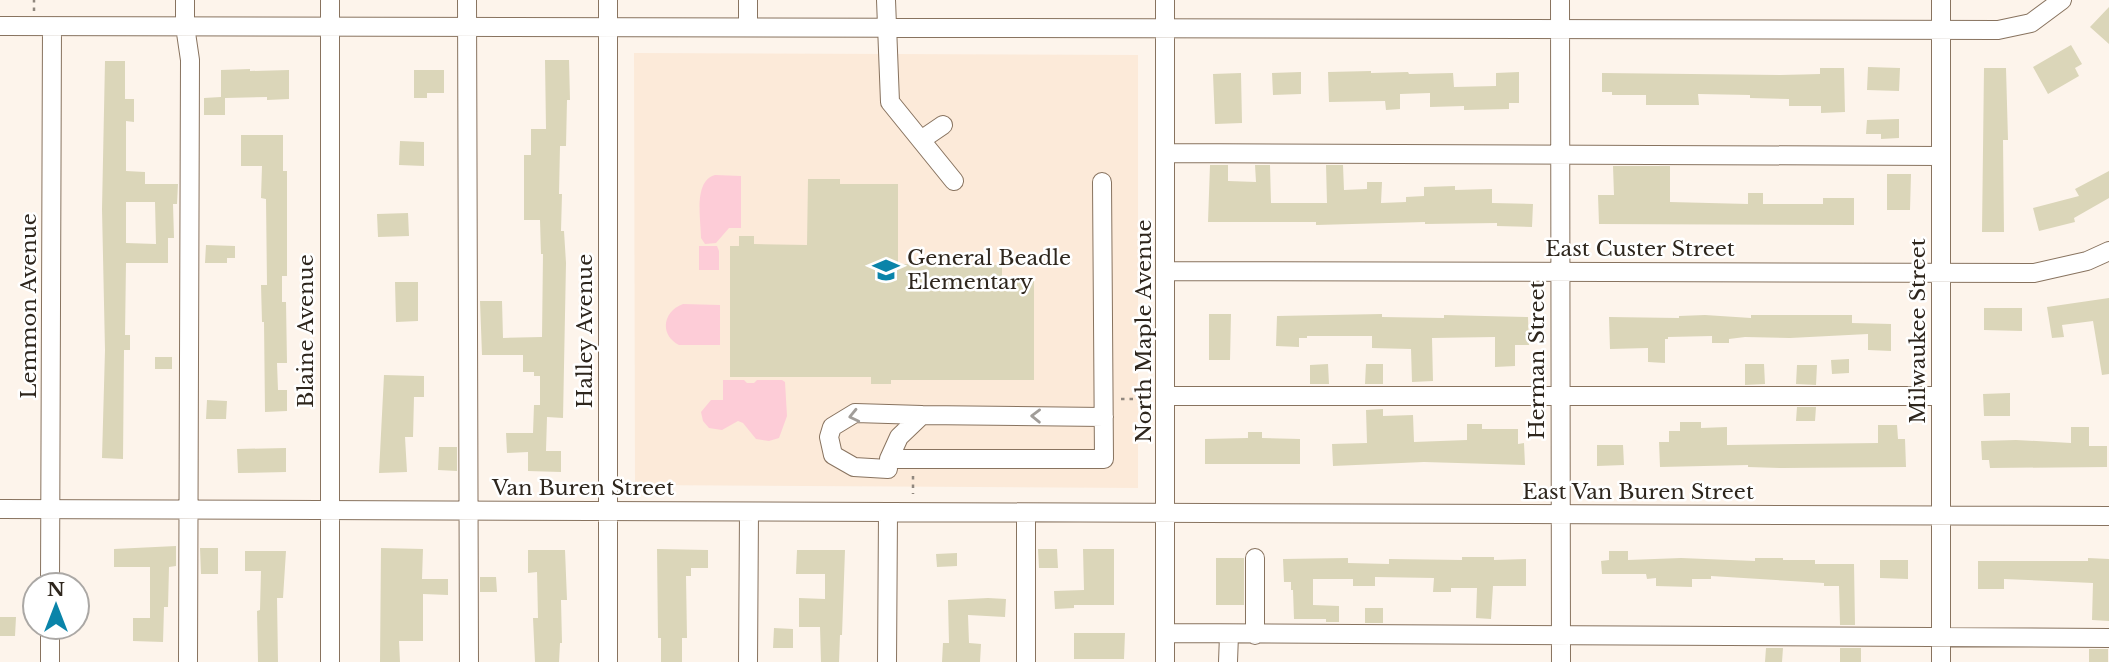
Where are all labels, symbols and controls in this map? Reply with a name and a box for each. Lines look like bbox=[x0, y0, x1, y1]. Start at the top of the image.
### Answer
street label: Lemmon Avenue bbox=[16, 213, 42, 399]
street label: North Maple Avenue bbox=[1131, 219, 1157, 443]
street label: East Custer Street bbox=[1545, 236, 1735, 262]
street label: Milwaukee Street bbox=[1905, 238, 1931, 424]
place label: General Beadle Elementary bbox=[907, 245, 1071, 295]
street label: Blaine Avenue bbox=[293, 254, 319, 408]
street label: Halley Avenue bbox=[572, 254, 598, 408]
school or university icon: General Beadle Elementary bbox=[871, 255, 901, 285]
street label: Herman Street bbox=[1524, 281, 1550, 439]
one-way arrow bbox=[849, 408, 861, 423]
one-way arrow bbox=[1030, 408, 1041, 424]
street label: Van Buren Street bbox=[491, 475, 674, 501]
street label: East Van Buren Street bbox=[1522, 479, 1754, 505]
north arrow bbox=[21, 571, 91, 641]
text: N bbox=[47, 578, 65, 601]

